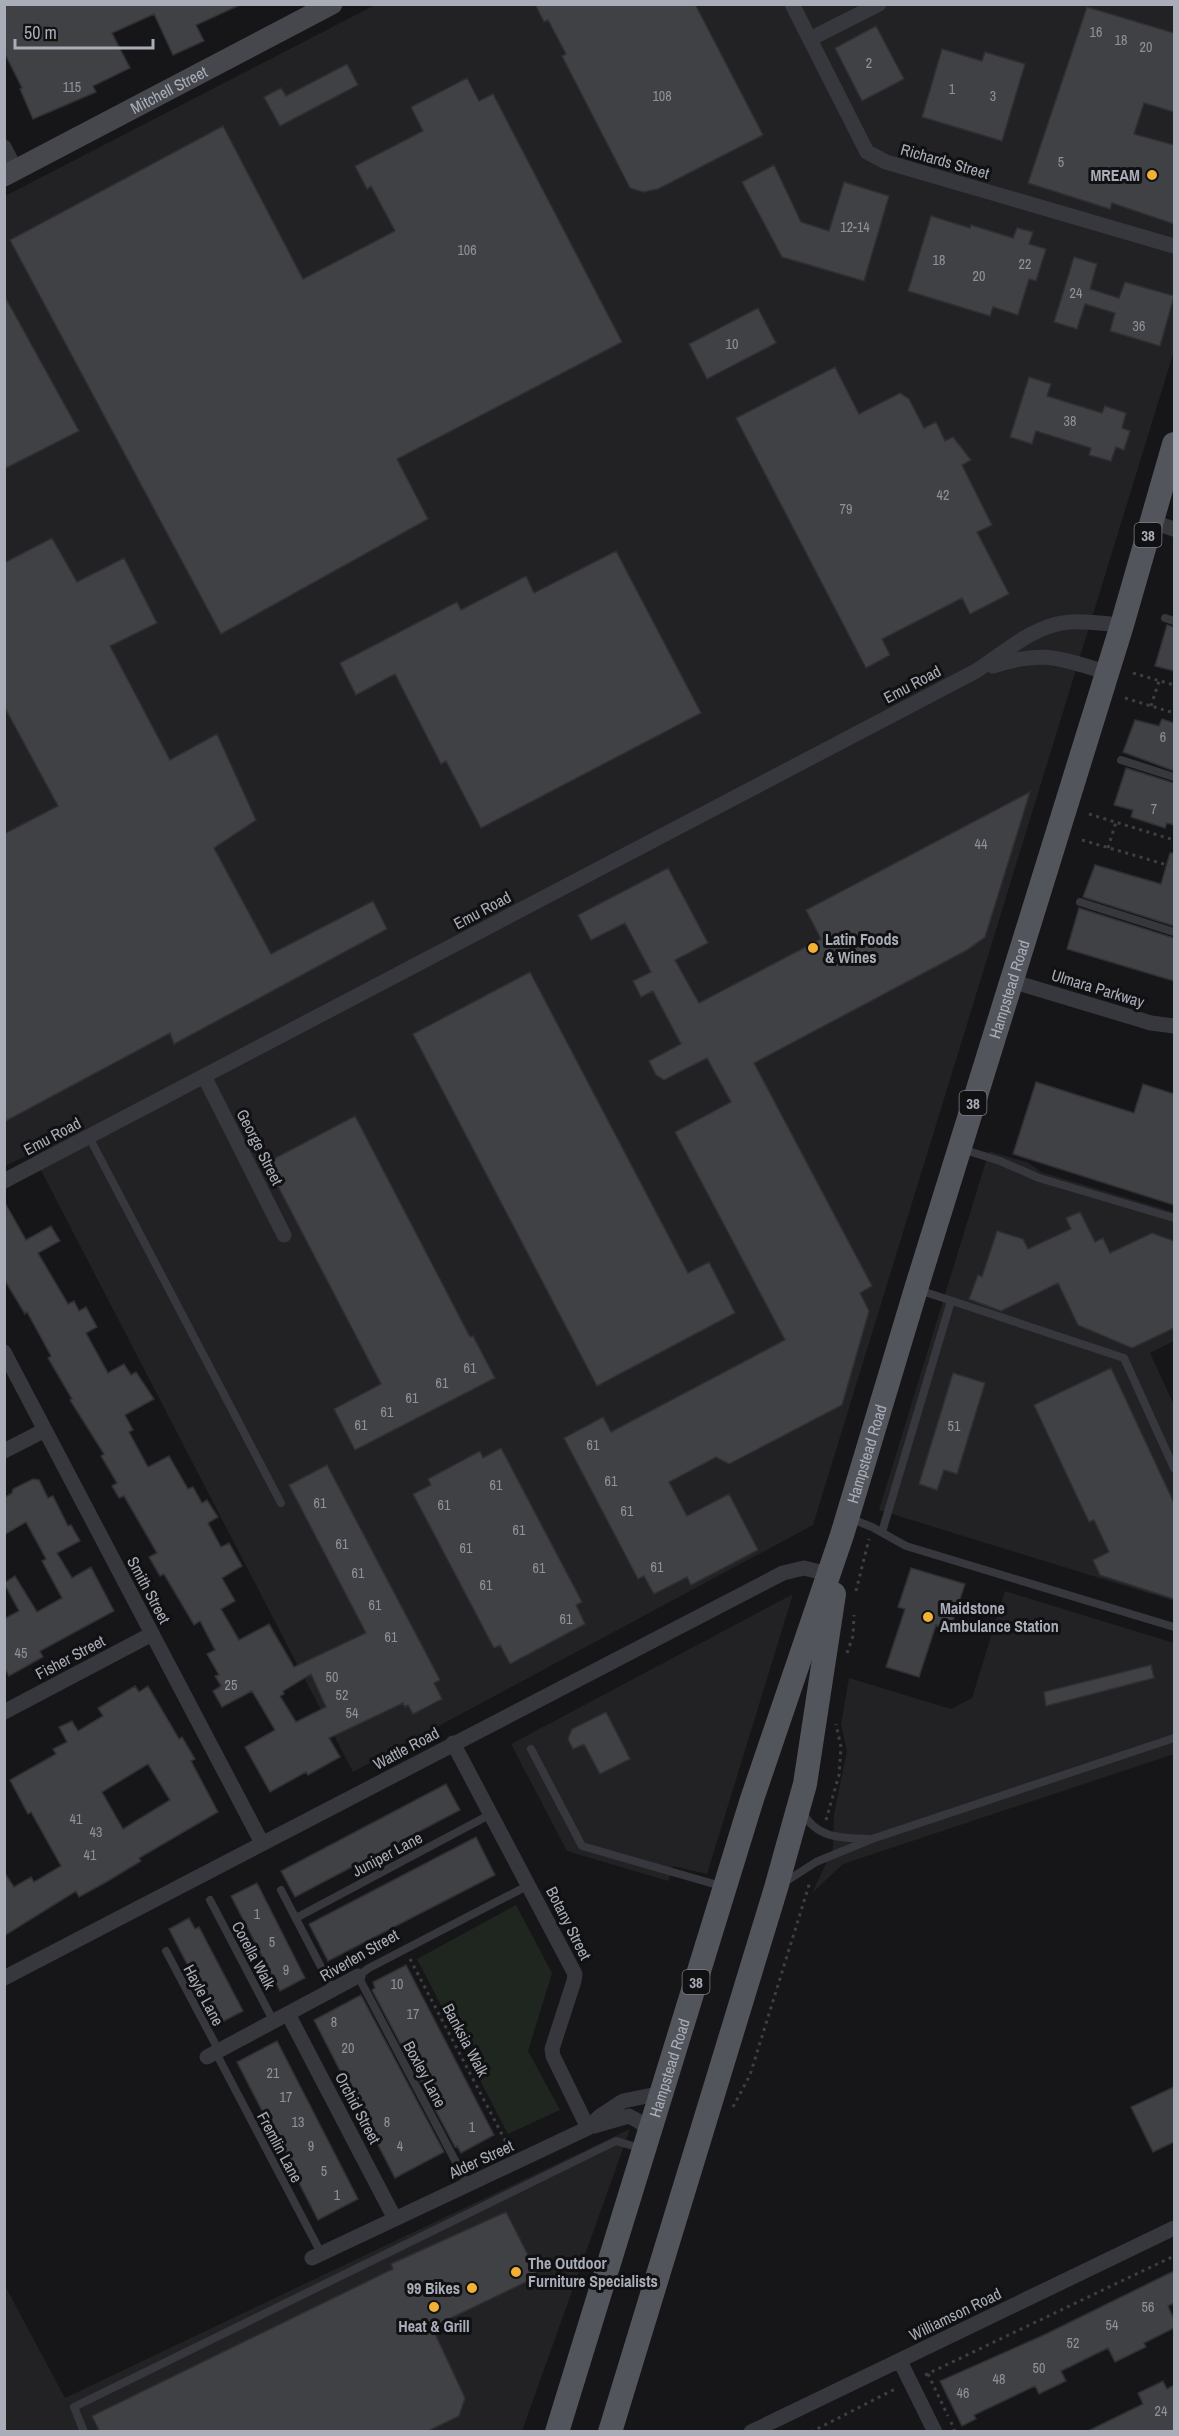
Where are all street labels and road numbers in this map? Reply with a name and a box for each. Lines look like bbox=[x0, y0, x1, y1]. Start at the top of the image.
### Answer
street label: Mitchell Street bbox=[126, 60, 211, 119]
street label: Richards Street bbox=[898, 138, 992, 184]
road number: 38 bbox=[1134, 523, 1162, 547]
street label: Emu Road bbox=[879, 660, 945, 708]
street label: Emu Road bbox=[449, 886, 515, 934]
street label: Hampstead Road bbox=[983, 937, 1035, 1041]
street label: Ulmara Parkway bbox=[1049, 963, 1148, 1013]
road number: 38 bbox=[960, 1091, 986, 1115]
street label: George Street bbox=[231, 1105, 289, 1189]
street label: Emu Road bbox=[19, 1112, 85, 1160]
street label: Hampstead Road bbox=[841, 1402, 892, 1506]
street label: Smith Street bbox=[122, 1553, 176, 1628]
street label: Fisher Street bbox=[31, 1629, 109, 1685]
street label: Wattle Road bbox=[369, 1721, 443, 1775]
street label: Juniper Lane bbox=[348, 1826, 426, 1882]
street label: Botany Street bbox=[541, 1883, 597, 1964]
street label: Corella Walk bbox=[227, 1917, 281, 1993]
street label: Riverlen Street bbox=[316, 1923, 403, 1986]
street label: Hayle Lane bbox=[179, 1961, 229, 2029]
road number: 38 bbox=[682, 1970, 710, 1994]
street label: Banksia Walk bbox=[438, 2000, 495, 2081]
street label: Hampstead Road bbox=[644, 2016, 695, 2120]
street label: Boxley Lane bbox=[398, 2037, 452, 2111]
street label: Orchid Street bbox=[330, 2068, 386, 2148]
street label: Fremlin Lane bbox=[252, 2108, 308, 2186]
street label: Alder Street bbox=[444, 2134, 517, 2184]
street label: Williamson Road bbox=[905, 2282, 1005, 2346]

